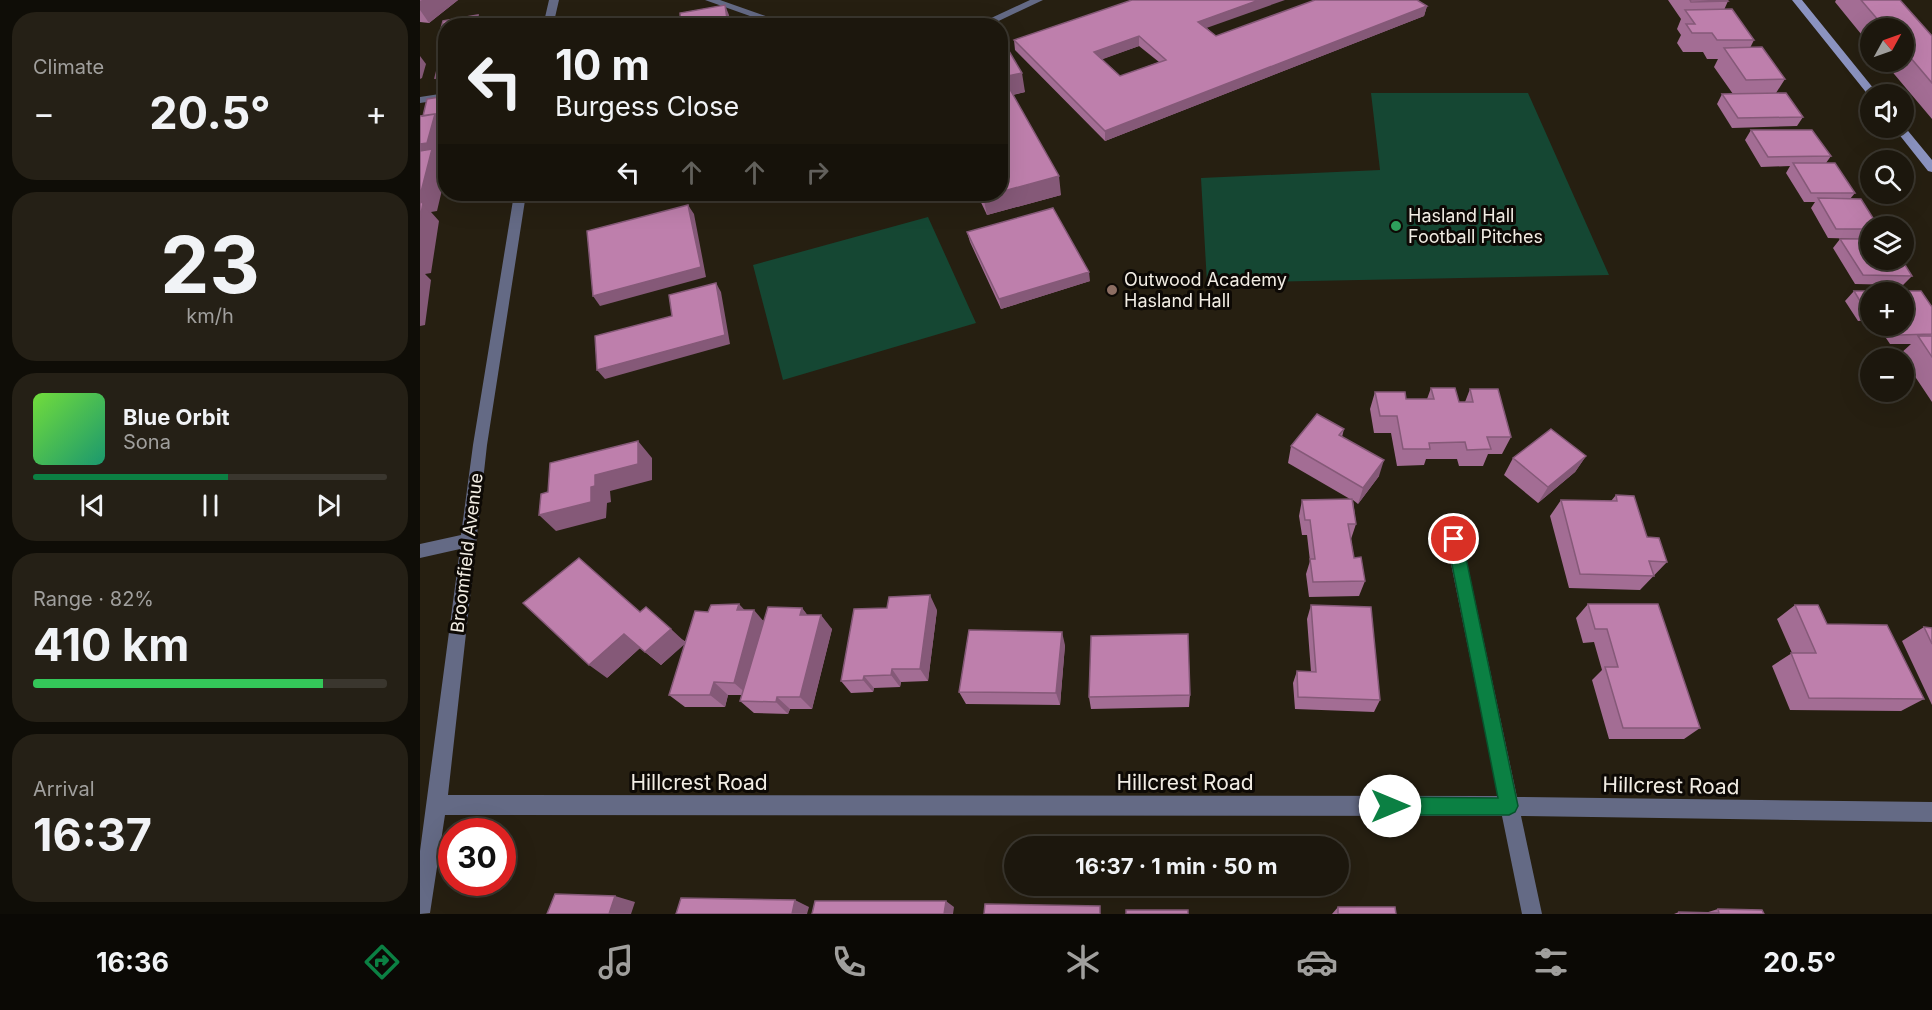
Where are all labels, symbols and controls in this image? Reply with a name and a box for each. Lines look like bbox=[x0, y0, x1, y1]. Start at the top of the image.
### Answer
north arrow bbox=[1860, 18, 1914, 72]
map controls bbox=[1860, 18, 1914, 402]
text: 10 m bbox=[555, 39, 650, 90]
icon: left bbox=[456, 42, 534, 120]
text: Climate bbox=[33, 55, 104, 79]
button: sound bbox=[1860, 84, 1914, 138]
text: 20.5° bbox=[149, 85, 271, 140]
text: Burgess Close bbox=[555, 90, 739, 123]
text: − bbox=[33, 93, 55, 133]
text: + bbox=[365, 93, 387, 133]
button: search bbox=[1860, 150, 1914, 204]
icon: left bbox=[612, 156, 645, 189]
icon: ahead bbox=[675, 156, 708, 189]
icon: ahead bbox=[738, 156, 771, 189]
icon: right bbox=[801, 156, 834, 189]
place label: Hasland Hall Football Pitches bbox=[1408, 205, 1543, 247]
button: layers bbox=[1860, 216, 1914, 270]
text: 23 bbox=[160, 217, 260, 312]
marker: Hasland Hall Football Pitches bbox=[1389, 219, 1403, 233]
place label: Outwood Academy Hasland Hall bbox=[1124, 269, 1287, 311]
button: + bbox=[1860, 282, 1914, 336]
marker: Outwood Academy Hasland Hall bbox=[1105, 283, 1119, 297]
text: km/h bbox=[186, 304, 234, 328]
button: − bbox=[1860, 348, 1914, 402]
text: Blue Orbit bbox=[123, 404, 230, 430]
text: Sona bbox=[123, 430, 171, 454]
street label: Broomfield Avenue bbox=[446, 472, 487, 634]
icon: previous bbox=[76, 489, 109, 522]
icon: pause bbox=[194, 489, 227, 522]
icon: next bbox=[312, 489, 345, 522]
pin bbox=[1428, 513, 1479, 564]
icon: arrive bbox=[1437, 522, 1470, 555]
text: Range · 82% bbox=[33, 587, 154, 611]
text: 410 km bbox=[33, 617, 189, 672]
street label: Hillcrest Road bbox=[630, 770, 768, 795]
street label: Hillcrest Road bbox=[1116, 770, 1254, 795]
street label: Hillcrest Road bbox=[1602, 772, 1740, 799]
position arrow bbox=[1358, 774, 1422, 838]
text: Arrival bbox=[33, 777, 95, 801]
text: 16:37 bbox=[33, 807, 152, 862]
speed limit sign: 30 bbox=[438, 818, 516, 896]
text: 16:37 · 1 min · 50 m bbox=[1075, 853, 1278, 879]
icon: directions bbox=[361, 941, 403, 983]
icon: music bbox=[595, 941, 637, 983]
icon: phone bbox=[828, 941, 870, 983]
icon: climate bbox=[1062, 941, 1104, 983]
icon: car bbox=[1296, 941, 1338, 983]
icon: filters bbox=[1530, 941, 1572, 983]
text: 16:36 bbox=[96, 946, 169, 979]
text: 20.5° bbox=[1763, 946, 1836, 979]

